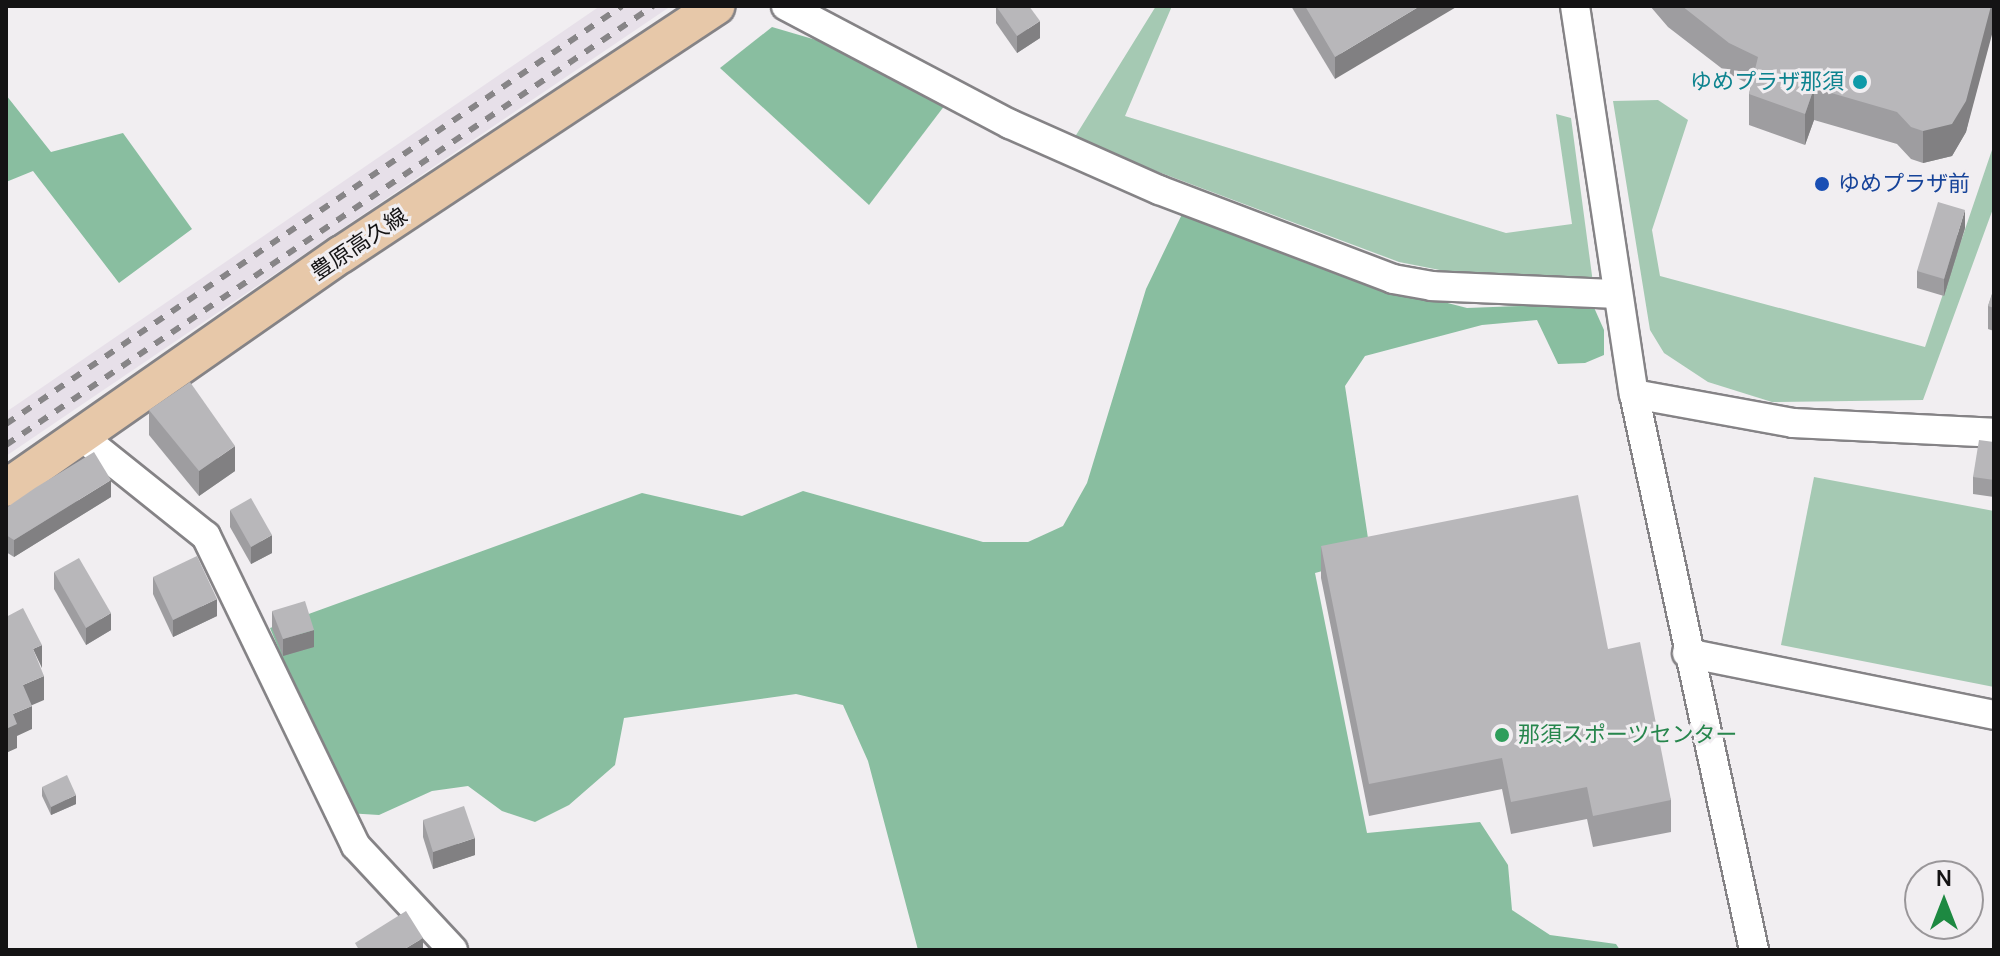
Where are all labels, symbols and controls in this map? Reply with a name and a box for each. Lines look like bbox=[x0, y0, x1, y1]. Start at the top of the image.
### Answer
place label: ゆめプラザ那須 bbox=[1690, 69, 1844, 95]
marker: ゆめプラザ那須 bbox=[1851, 73, 1869, 91]
place label: ゆめプラザ前 bbox=[1838, 171, 1970, 197]
marker: ゆめプラザ前 bbox=[1813, 175, 1831, 193]
street label: 豊原高久線 bbox=[306, 202, 412, 286]
place label: 那須スポーツセンター bbox=[1518, 722, 1738, 748]
marker: 那須スポーツセンター bbox=[1493, 726, 1511, 744]
north arrow bbox=[1904, 860, 1984, 940]
text: N bbox=[1936, 863, 1952, 893]

